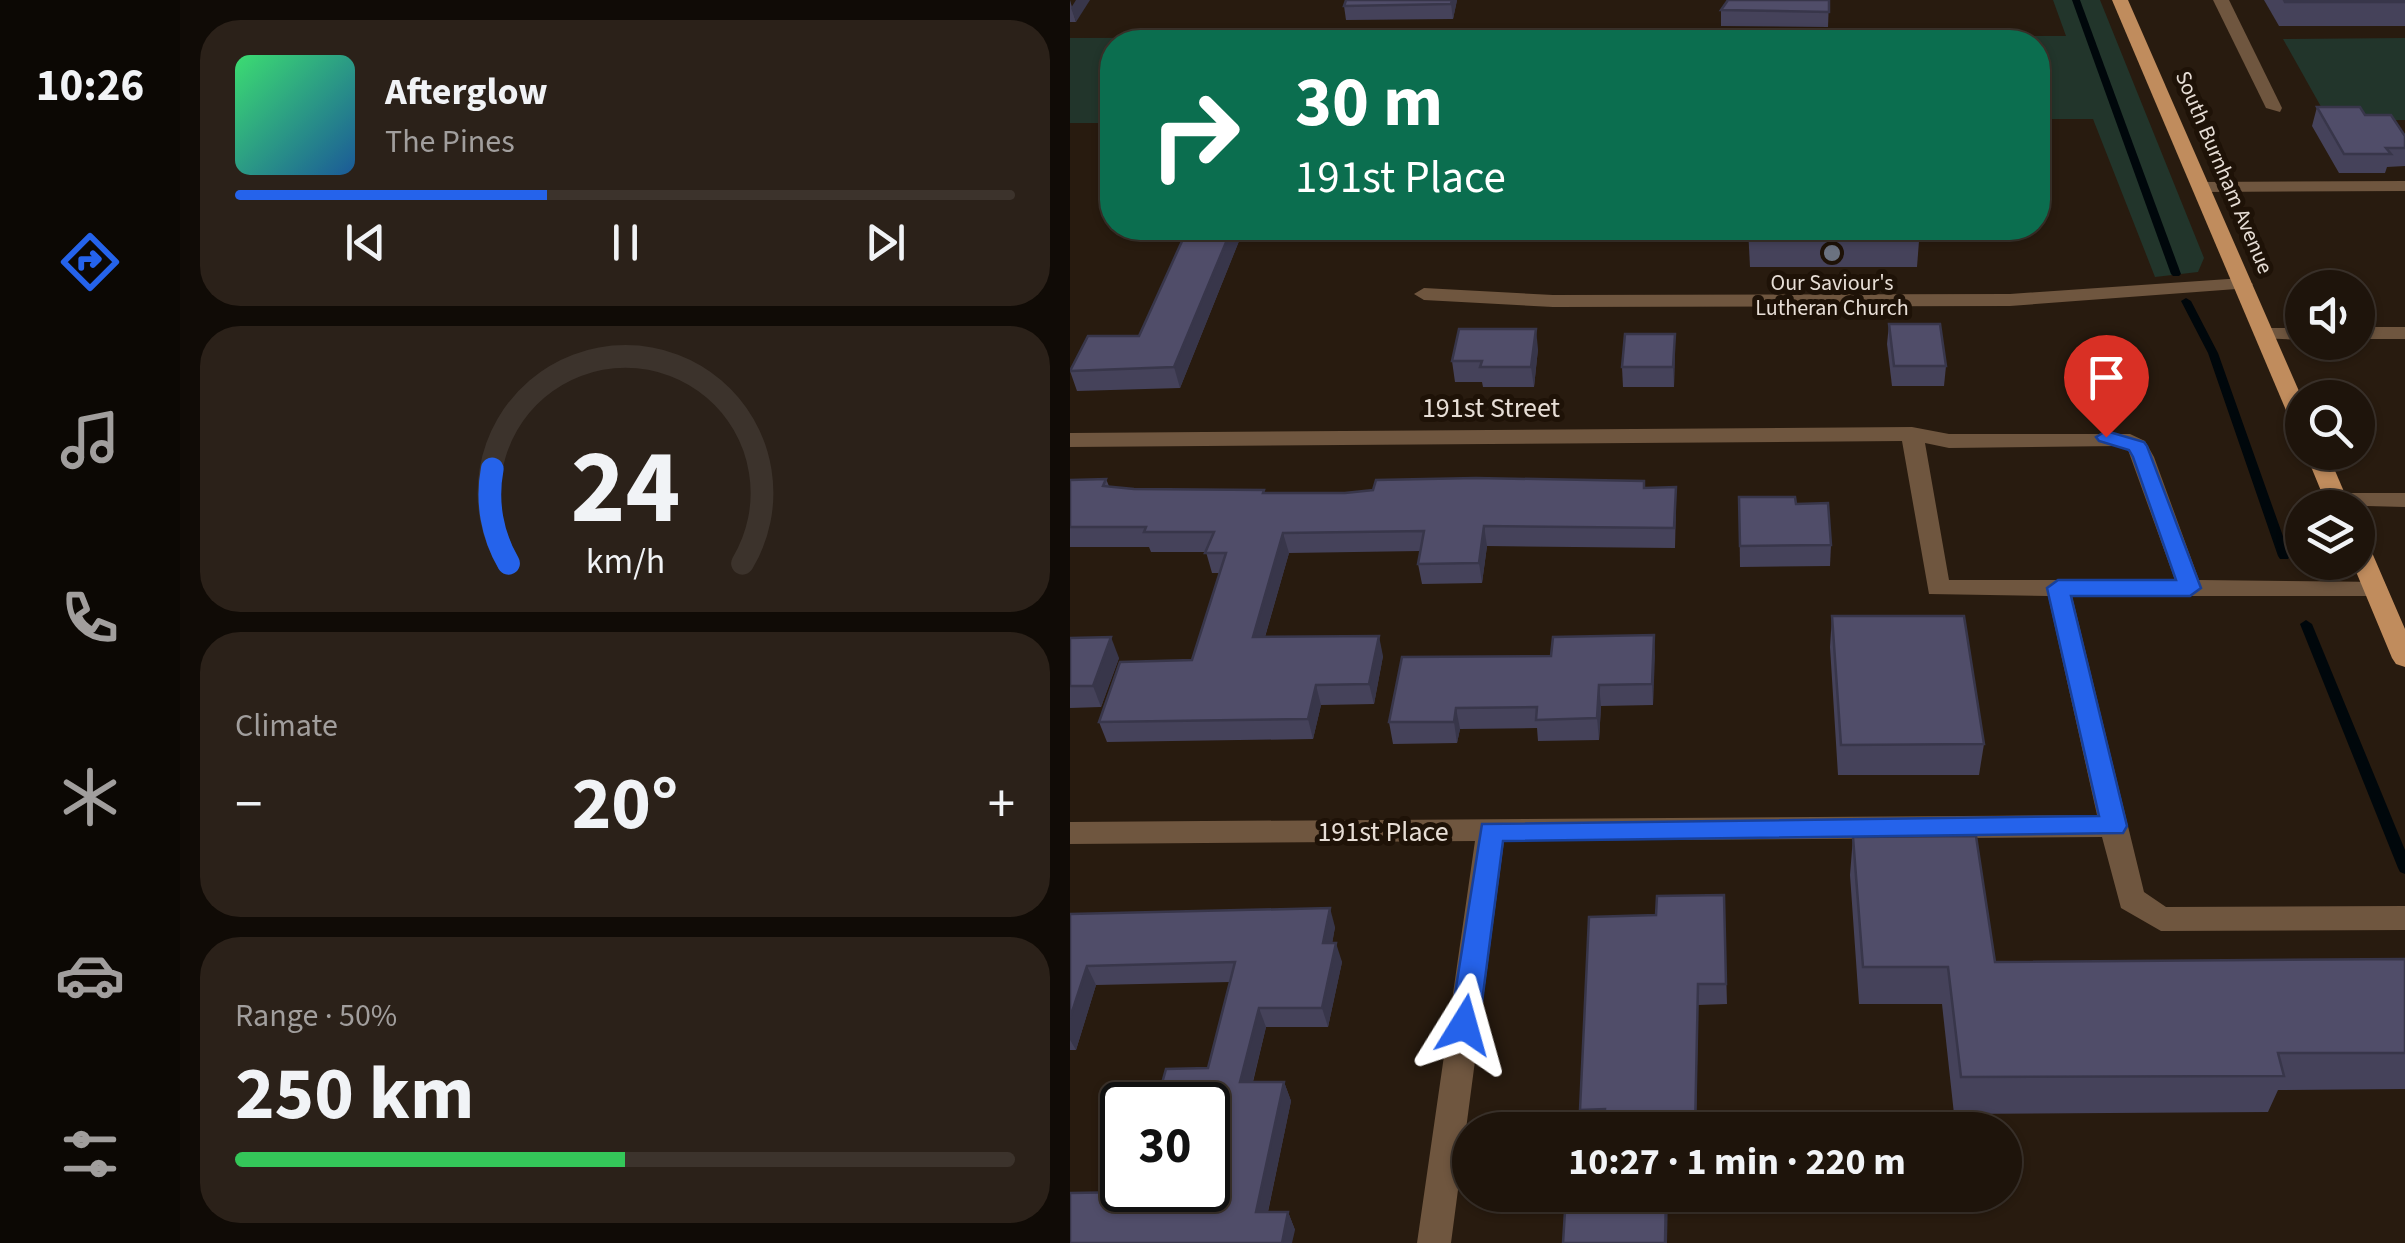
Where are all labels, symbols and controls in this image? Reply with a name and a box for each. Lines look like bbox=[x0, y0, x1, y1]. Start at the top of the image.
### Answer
text: 30 m bbox=[1295, 53, 1443, 153]
text: 10:26 bbox=[36, 54, 144, 118]
text: Afterglow bbox=[385, 65, 548, 119]
street label: South Burnham Avenue bbox=[2167, 66, 2281, 279]
icon: right bbox=[1130, 70, 1260, 200]
text: The Pines bbox=[385, 119, 515, 165]
text: 191st Place bbox=[1295, 146, 1506, 210]
icon: previous bbox=[338, 215, 393, 270]
icon: pause bbox=[598, 215, 653, 270]
icon: next bbox=[858, 215, 913, 270]
icon: directions bbox=[55, 227, 125, 297]
marker: Our Saviour's Lutheran Church bbox=[1821, 242, 1843, 264]
place label: Our Saviour's Lutheran Church bbox=[1755, 267, 1909, 324]
map controls bbox=[2285, 270, 2375, 580]
button: sound bbox=[2285, 270, 2375, 360]
pin bbox=[2064, 335, 2149, 438]
icon: arrive bbox=[2079, 350, 2134, 405]
button: search bbox=[2285, 380, 2375, 470]
street label: 191st Street bbox=[1422, 388, 1561, 428]
icon: music bbox=[55, 405, 125, 475]
text: 24 bbox=[570, 415, 680, 563]
button: layers bbox=[2285, 490, 2375, 580]
text: km/h bbox=[585, 536, 665, 587]
icon: phone bbox=[55, 583, 125, 653]
text: Climate bbox=[235, 703, 338, 749]
text: 20° bbox=[572, 751, 678, 858]
icon: climate bbox=[55, 762, 125, 832]
text: − bbox=[235, 766, 262, 844]
text: + bbox=[988, 766, 1015, 844]
street label: 191st Place bbox=[1317, 812, 1449, 852]
icon: car bbox=[55, 940, 125, 1010]
position arrow bbox=[1412, 973, 1516, 1077]
text: Range · 50% bbox=[235, 993, 397, 1039]
text: 250 km bbox=[235, 1041, 474, 1148]
speed limit sign: 30 bbox=[1100, 1082, 1230, 1212]
icon: filters bbox=[55, 1119, 125, 1189]
text: 10:27 · 1 min · 220 m bbox=[1568, 1135, 1906, 1189]

